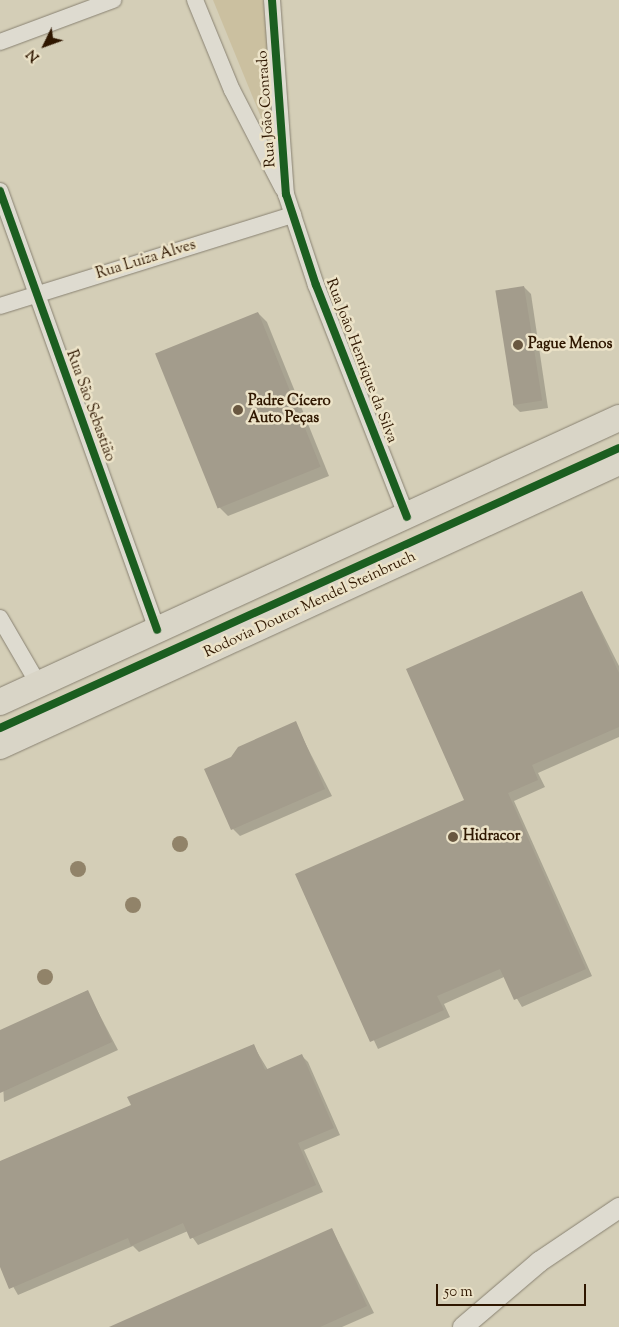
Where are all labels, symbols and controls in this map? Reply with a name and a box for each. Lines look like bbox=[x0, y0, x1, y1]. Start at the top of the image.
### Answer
north arrow bbox=[20, 20, 70, 70]
text: N bbox=[23, 44, 45, 66]
street label: Rua João Conrado bbox=[254, 50, 280, 168]
street label: Rua Luiza Alves bbox=[94, 236, 198, 284]
street label: Rua João Henrique da Silva bbox=[321, 276, 401, 446]
place label: Pague Menos bbox=[528, 336, 612, 354]
marker: Pague Menos bbox=[512, 339, 524, 351]
street label: Rua São Sebastião bbox=[61, 348, 119, 464]
place label: Padre Cícero Auto Peças bbox=[248, 392, 331, 427]
marker: Padre Cícero Auto Peças bbox=[232, 404, 244, 416]
street label: Rodovia Doutor Mendel Steinbruch bbox=[201, 548, 419, 662]
place label: Hidracor bbox=[463, 828, 520, 846]
marker: Hidracor bbox=[447, 831, 459, 843]
scale bar bbox=[439, 1274, 589, 1306]
text: 50 m bbox=[444, 1282, 473, 1303]

